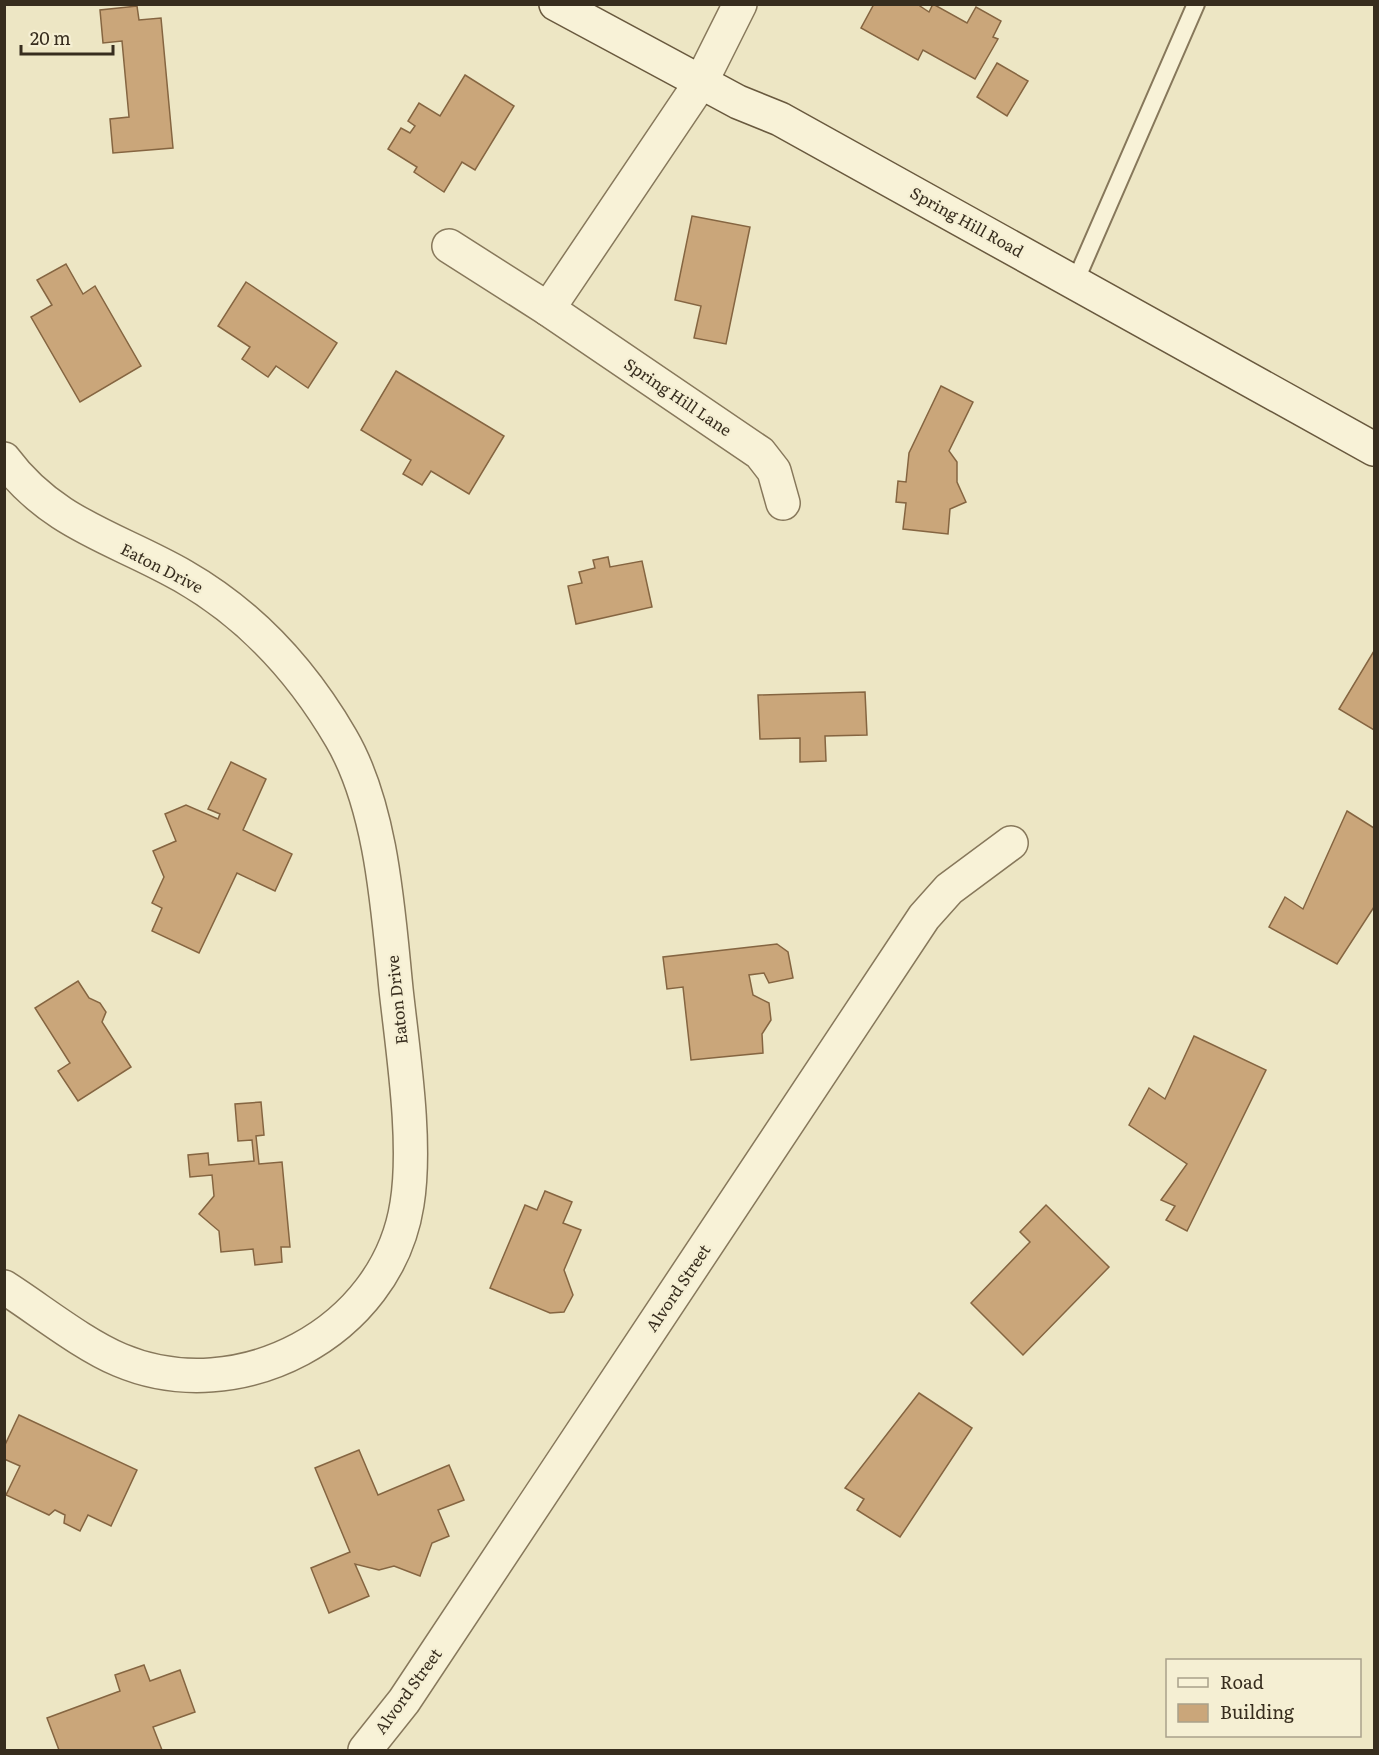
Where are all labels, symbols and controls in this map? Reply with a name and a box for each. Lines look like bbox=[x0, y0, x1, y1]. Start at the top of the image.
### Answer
scale bar bbox=[21, 18, 112, 56]
text: 20 m bbox=[30, 24, 71, 51]
street label: Spring Hill Road bbox=[906, 180, 1029, 262]
street label: Spring Hill Lane bbox=[620, 351, 737, 441]
street label: Eaton Drive bbox=[117, 536, 208, 598]
street label: Eaton Drive bbox=[379, 954, 413, 1046]
street label: Alvord Street bbox=[639, 1238, 716, 1336]
street label: Alvord Street bbox=[368, 1642, 447, 1738]
legend bbox=[1166, 1659, 1361, 1737]
text: Road bbox=[1220, 1668, 1264, 1695]
text: Building bbox=[1220, 1698, 1295, 1725]

